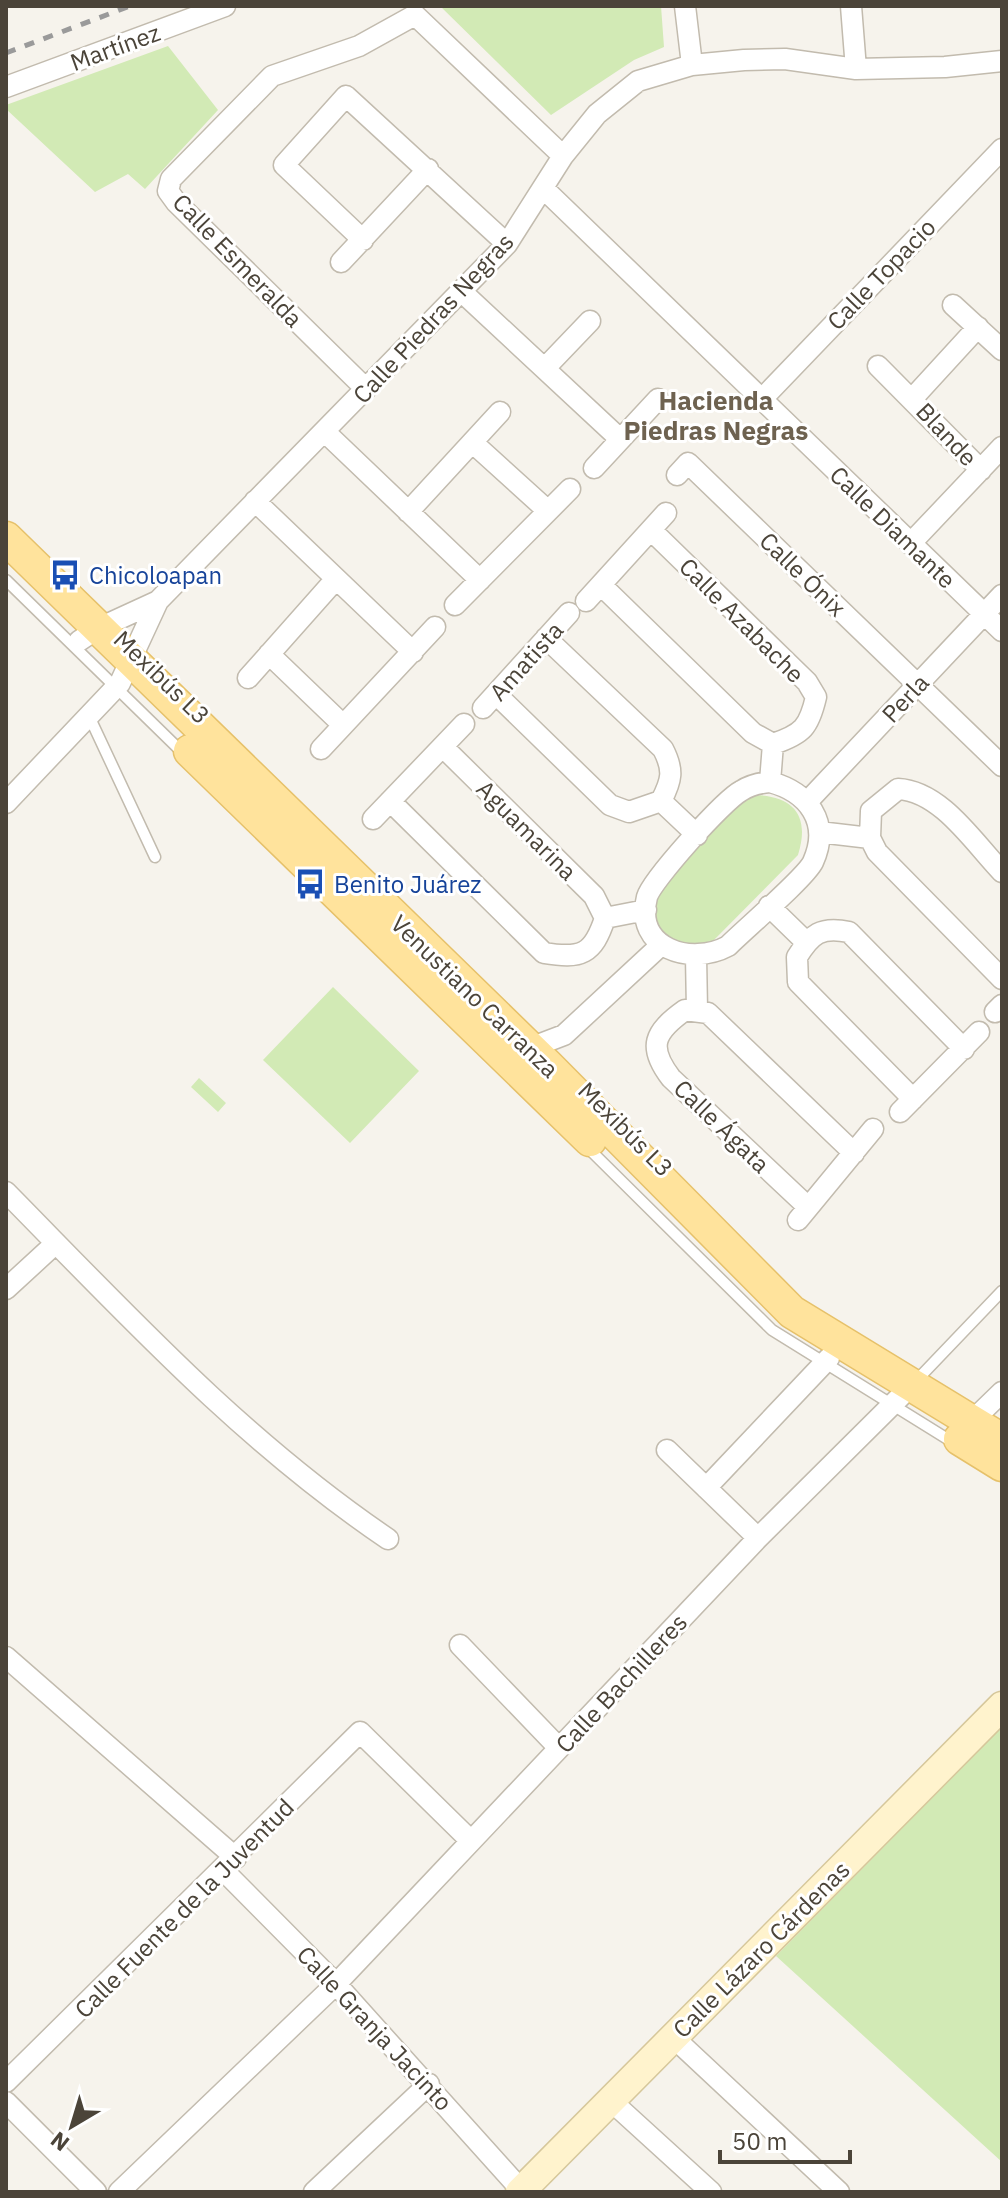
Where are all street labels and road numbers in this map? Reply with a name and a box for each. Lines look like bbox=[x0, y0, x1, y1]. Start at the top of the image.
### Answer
street label: Martínez bbox=[66, 16, 164, 78]
street label: Calle Esmeralda bbox=[166, 186, 310, 334]
street label: Calle Topacio bbox=[820, 211, 942, 337]
street label: Calle Piedras Negras bbox=[346, 226, 520, 410]
street label: Blande bbox=[909, 395, 985, 473]
street label: Calle Diamante bbox=[823, 459, 963, 595]
street label: Calle Ónix bbox=[753, 525, 853, 623]
street label: Calle Azabache bbox=[672, 550, 812, 690]
street label: Amatista bbox=[482, 614, 570, 708]
street label: Mexibús L3 bbox=[107, 623, 217, 731]
street label: Perla bbox=[874, 667, 936, 729]
street label: Aguamarina bbox=[470, 773, 584, 887]
street label: Venustiano Carranza bbox=[384, 908, 566, 1085]
street label: Calle Ágata bbox=[667, 1072, 777, 1180]
street label: Mexibús L3 bbox=[572, 1075, 680, 1183]
street label: Calle Bachilleres bbox=[548, 1607, 694, 1759]
street label: Calle Fuente de la Juventud bbox=[67, 1791, 301, 2025]
street label: Calle Lázaro Cárdenas bbox=[666, 1854, 856, 2044]
street label: Calle Granja Jacinto bbox=[290, 1939, 460, 2117]

